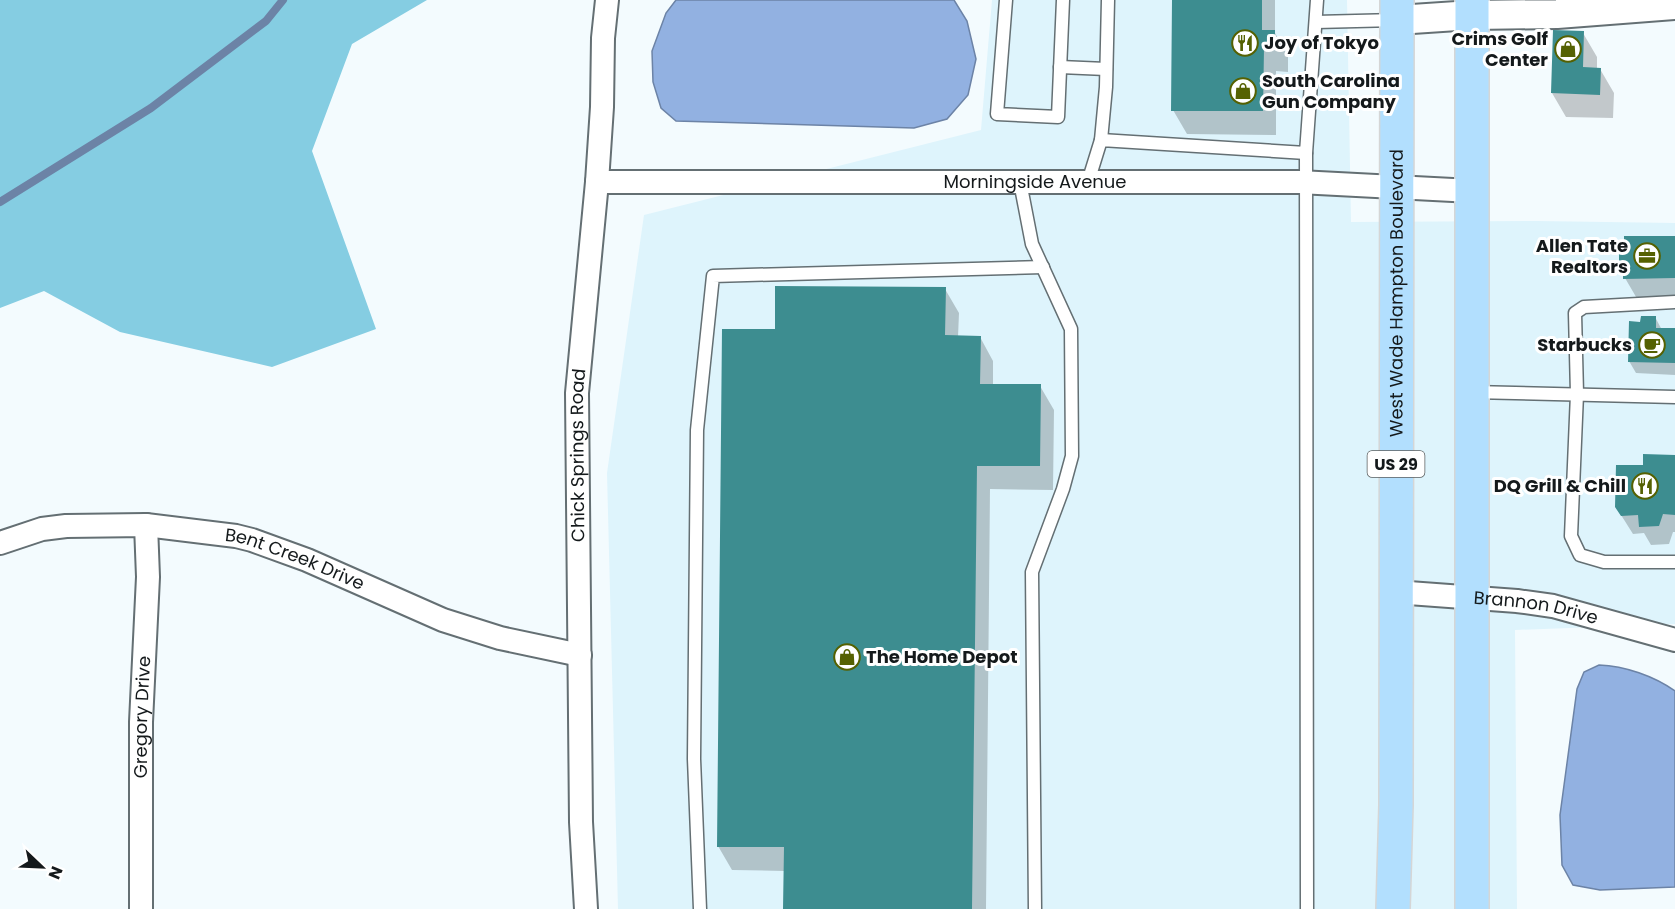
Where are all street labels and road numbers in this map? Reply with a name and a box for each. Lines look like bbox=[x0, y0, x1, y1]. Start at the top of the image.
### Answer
street label: West Wade Hampton Boulevard bbox=[1383, 149, 1409, 437]
street label: Morningside Avenue bbox=[943, 169, 1127, 194]
street label: Chick Springs Road bbox=[564, 367, 591, 542]
road number: US 29 bbox=[1368, 451, 1424, 477]
street label: Bent Creek Drive bbox=[224, 522, 369, 596]
street label: Brannon Drive bbox=[1473, 585, 1601, 630]
street label: Gregory Drive bbox=[128, 655, 156, 778]

